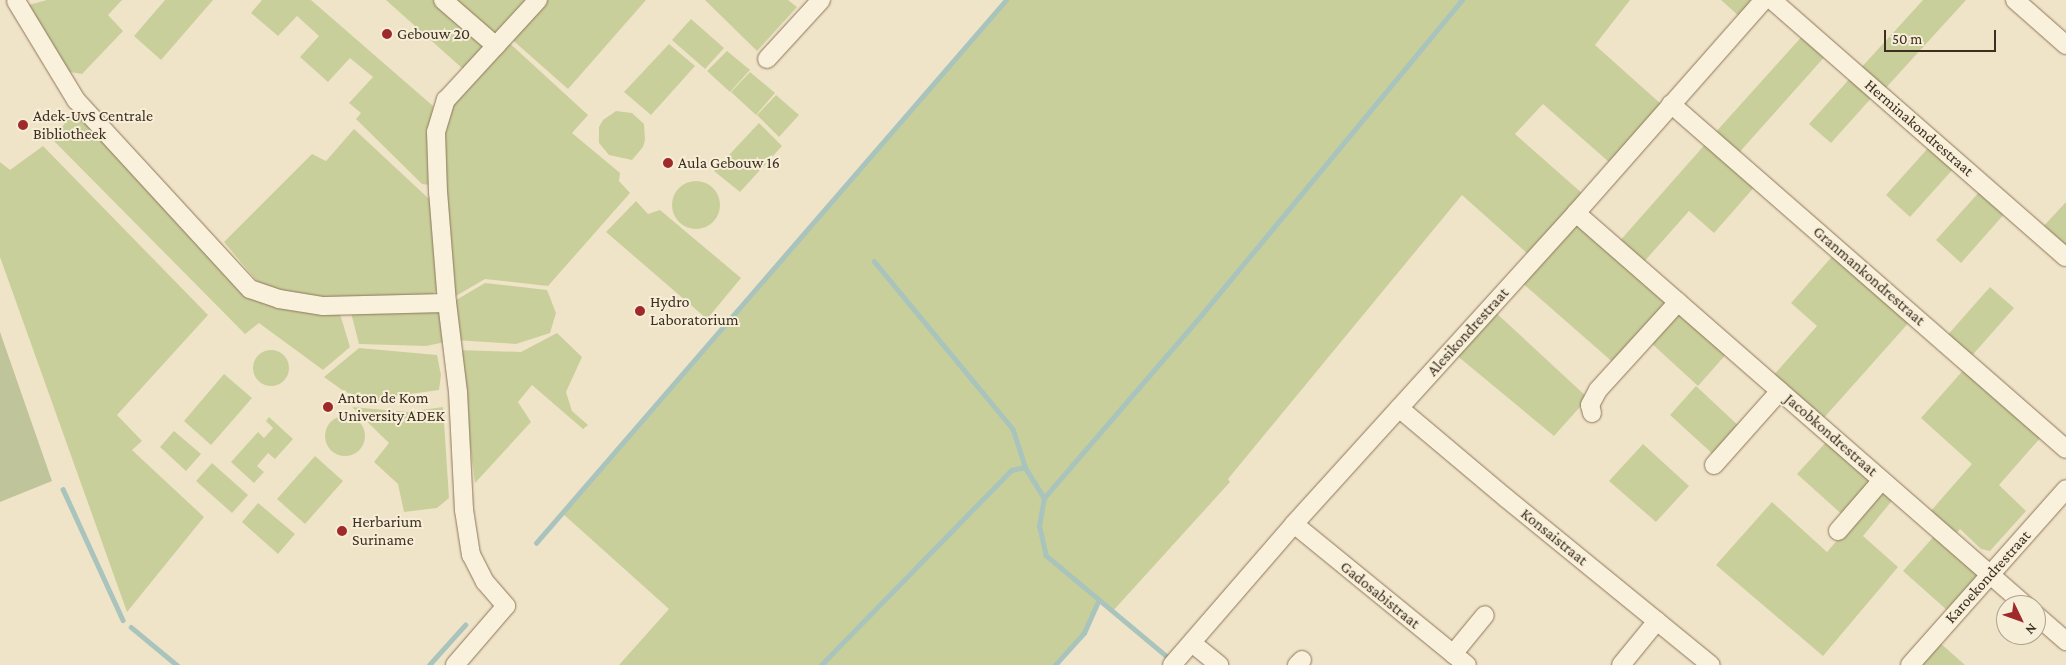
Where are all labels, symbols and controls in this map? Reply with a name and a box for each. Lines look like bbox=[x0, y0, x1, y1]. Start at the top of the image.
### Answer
scale bar bbox=[1886, 20, 1998, 52]
place label: Gebouw 20 bbox=[397, 24, 470, 44]
marker: Gebouw 20 bbox=[381, 28, 393, 40]
text: 50 m bbox=[1892, 31, 1922, 47]
street label: Herminakondrestraat bbox=[1861, 75, 1977, 181]
place label: Adek-UvS Centrale Bibliotheek bbox=[33, 106, 153, 144]
marker: Adek-UvS Centrale Bibliotheek bbox=[17, 119, 29, 131]
place label: Aula Gebouw 16 bbox=[678, 153, 780, 173]
marker: Aula Gebouw 16 bbox=[662, 157, 674, 169]
street label: Granmankondrestraat bbox=[1809, 222, 1929, 330]
street label: Alesikondrestraat bbox=[1423, 284, 1513, 380]
place label: Hydro Laboratorium bbox=[650, 292, 739, 330]
marker: Hydro Laboratorium bbox=[634, 305, 646, 317]
place label: Anton de Kom University ADEK bbox=[338, 388, 445, 426]
street label: Jacobkondrestraat bbox=[1781, 389, 1881, 481]
marker: Anton de Kom University ADEK bbox=[322, 401, 334, 413]
street label: Konsaistraat bbox=[1517, 504, 1591, 570]
place label: Herbarium Suriname bbox=[352, 512, 422, 550]
marker: Herbarium Suriname bbox=[336, 525, 348, 537]
street label: Karoekondrestraat bbox=[1941, 526, 2035, 628]
street label: Gadosabistraat bbox=[1336, 557, 1424, 633]
north arrow bbox=[1996, 595, 2046, 645]
text: N bbox=[2022, 620, 2041, 638]

